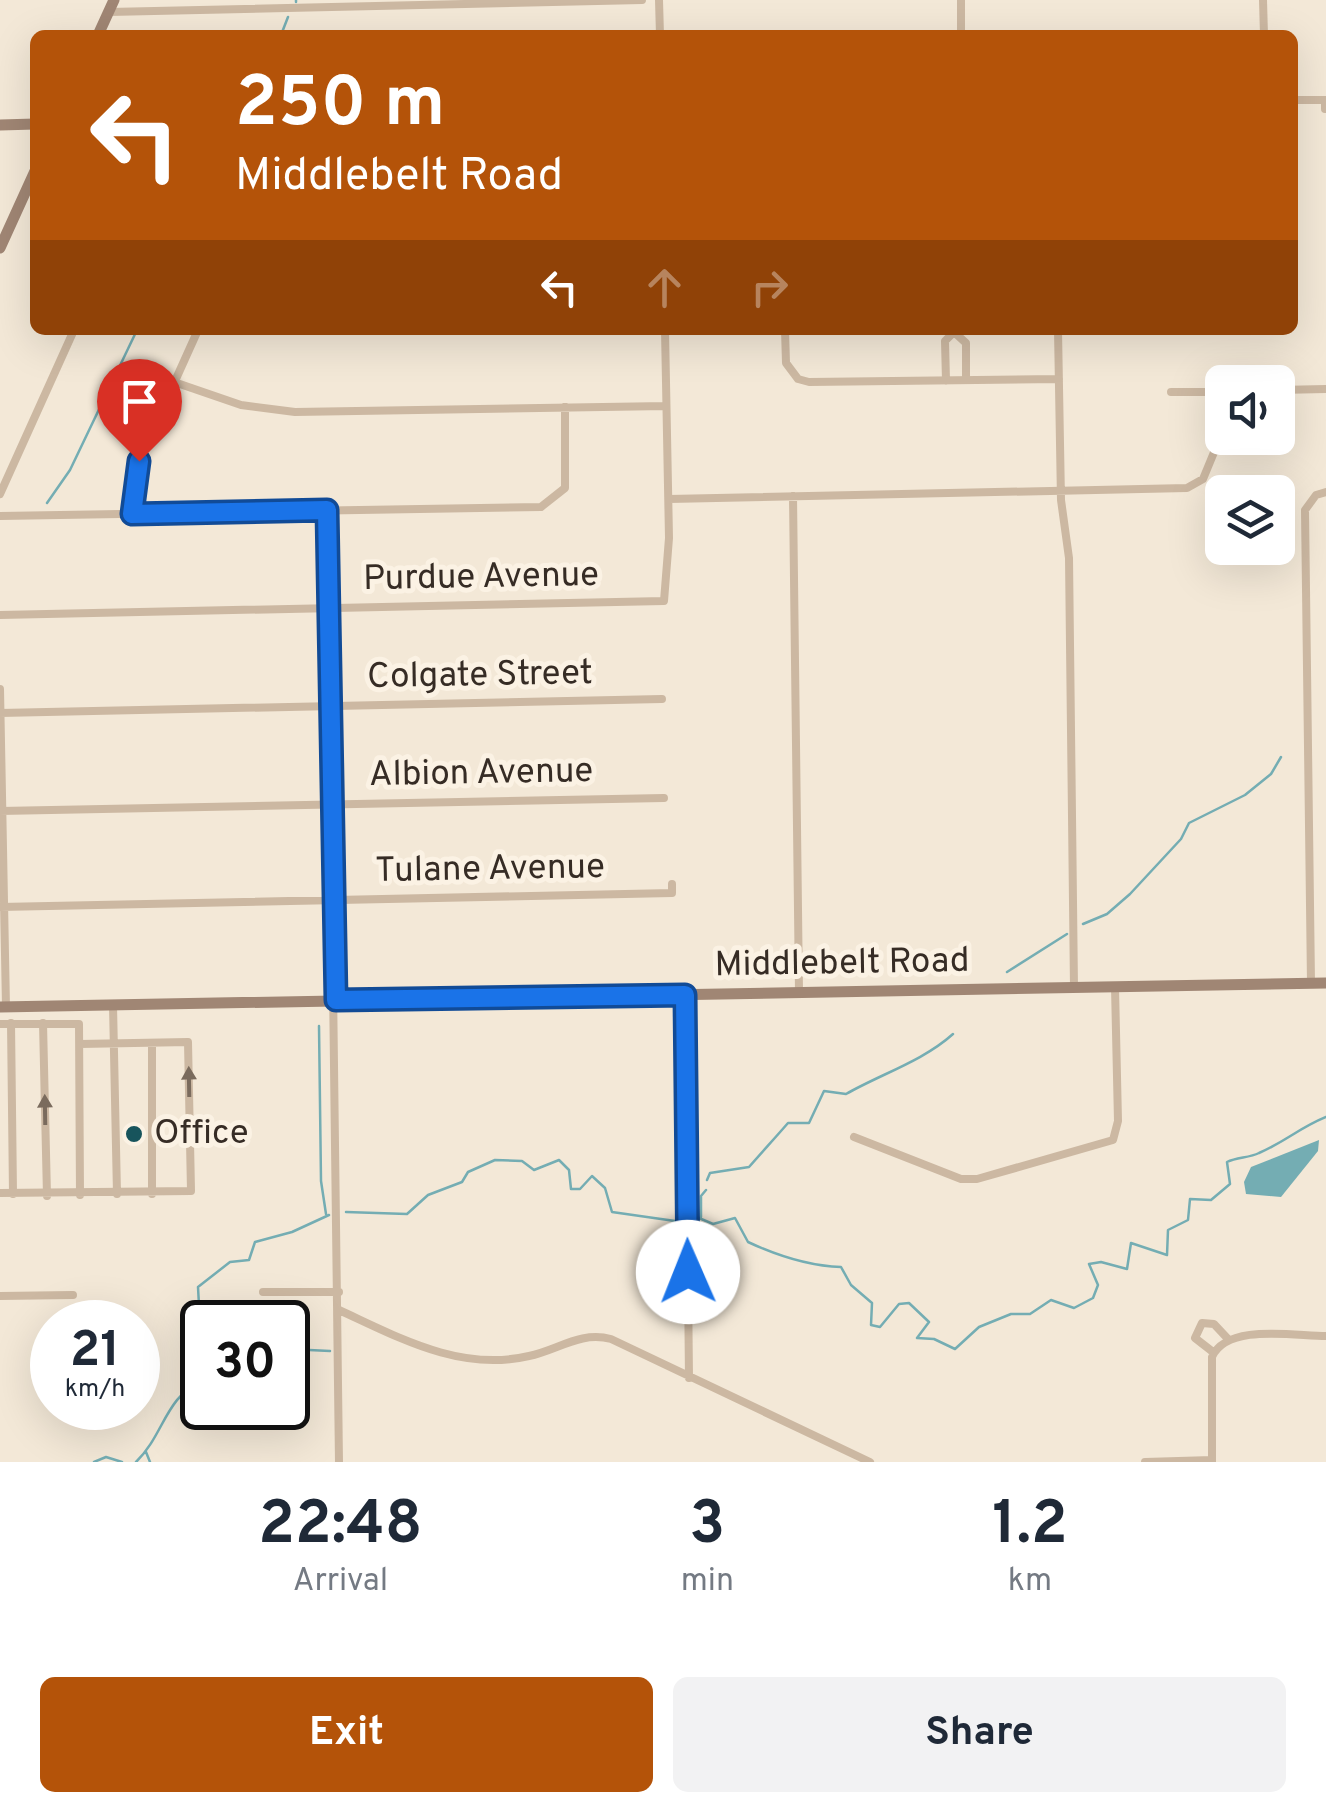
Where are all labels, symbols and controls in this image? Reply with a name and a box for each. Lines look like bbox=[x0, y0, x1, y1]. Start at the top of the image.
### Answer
text: 250 m bbox=[235, 62, 445, 151]
icon: left bbox=[70, 70, 200, 200]
text: Middlebelt Road bbox=[235, 149, 563, 206]
icon: left bbox=[532, 260, 587, 315]
icon: ahead bbox=[637, 260, 692, 315]
icon: right bbox=[742, 260, 797, 315]
pin bbox=[97, 359, 182, 462]
map controls bbox=[1205, 365, 1295, 565]
button: sound bbox=[1205, 365, 1295, 455]
icon: arrive bbox=[112, 374, 167, 429]
button: layers bbox=[1205, 475, 1295, 565]
street label: Purdue Avenue bbox=[363, 554, 599, 602]
street label: Colgate Street bbox=[367, 652, 593, 700]
street label: Albion Avenue bbox=[368, 750, 594, 798]
street label: Tulane Avenue bbox=[375, 846, 605, 894]
street label: Middlebelt Road bbox=[714, 940, 970, 988]
one-way arrow bbox=[181, 1065, 197, 1097]
one-way arrow bbox=[37, 1093, 53, 1125]
place label: Office bbox=[154, 1112, 249, 1156]
marker: Office bbox=[123, 1123, 145, 1145]
position arrow bbox=[636, 1220, 740, 1324]
speed limit sign: 30 bbox=[180, 1300, 310, 1430]
text: 21 bbox=[70, 1321, 120, 1384]
text: km/h bbox=[65, 1374, 125, 1406]
text: 22:48 bbox=[258, 1489, 422, 1565]
text: 3 bbox=[689, 1489, 725, 1565]
text: 1.2 bbox=[992, 1489, 1068, 1565]
text: Arrival bbox=[293, 1562, 388, 1602]
text: min bbox=[681, 1562, 734, 1602]
text: km bbox=[1008, 1562, 1052, 1602]
button: Exit bbox=[40, 1677, 653, 1792]
button: Share bbox=[673, 1677, 1286, 1792]

